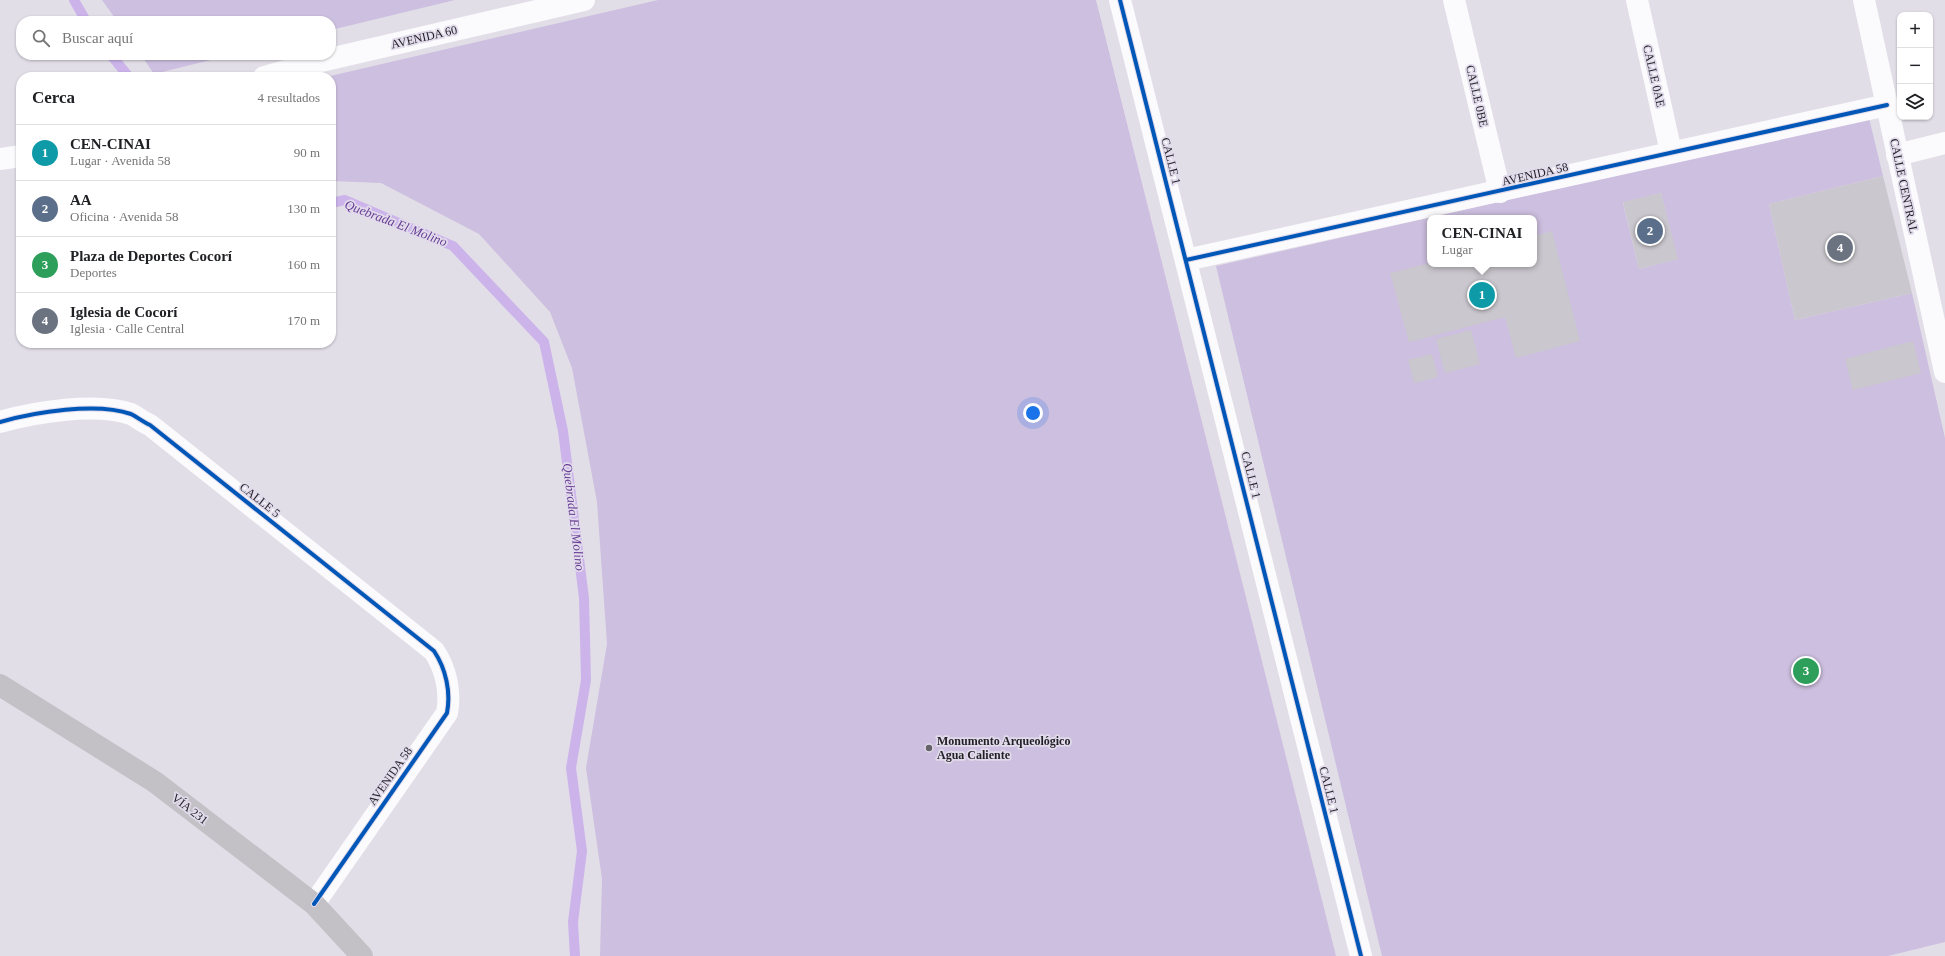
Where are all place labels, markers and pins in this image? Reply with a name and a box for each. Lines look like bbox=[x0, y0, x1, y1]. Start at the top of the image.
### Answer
pin: 2 bbox=[1637, 216, 1663, 246]
pin: 4 bbox=[1827, 233, 1853, 263]
pin: 1 bbox=[1469, 280, 1495, 310]
pin: 3 bbox=[1793, 656, 1819, 686]
place label: Monumento Arqueológico Agua Caliente bbox=[937, 734, 1070, 762]
marker: Monumento Arqueológico Agua Caliente bbox=[924, 743, 934, 753]

